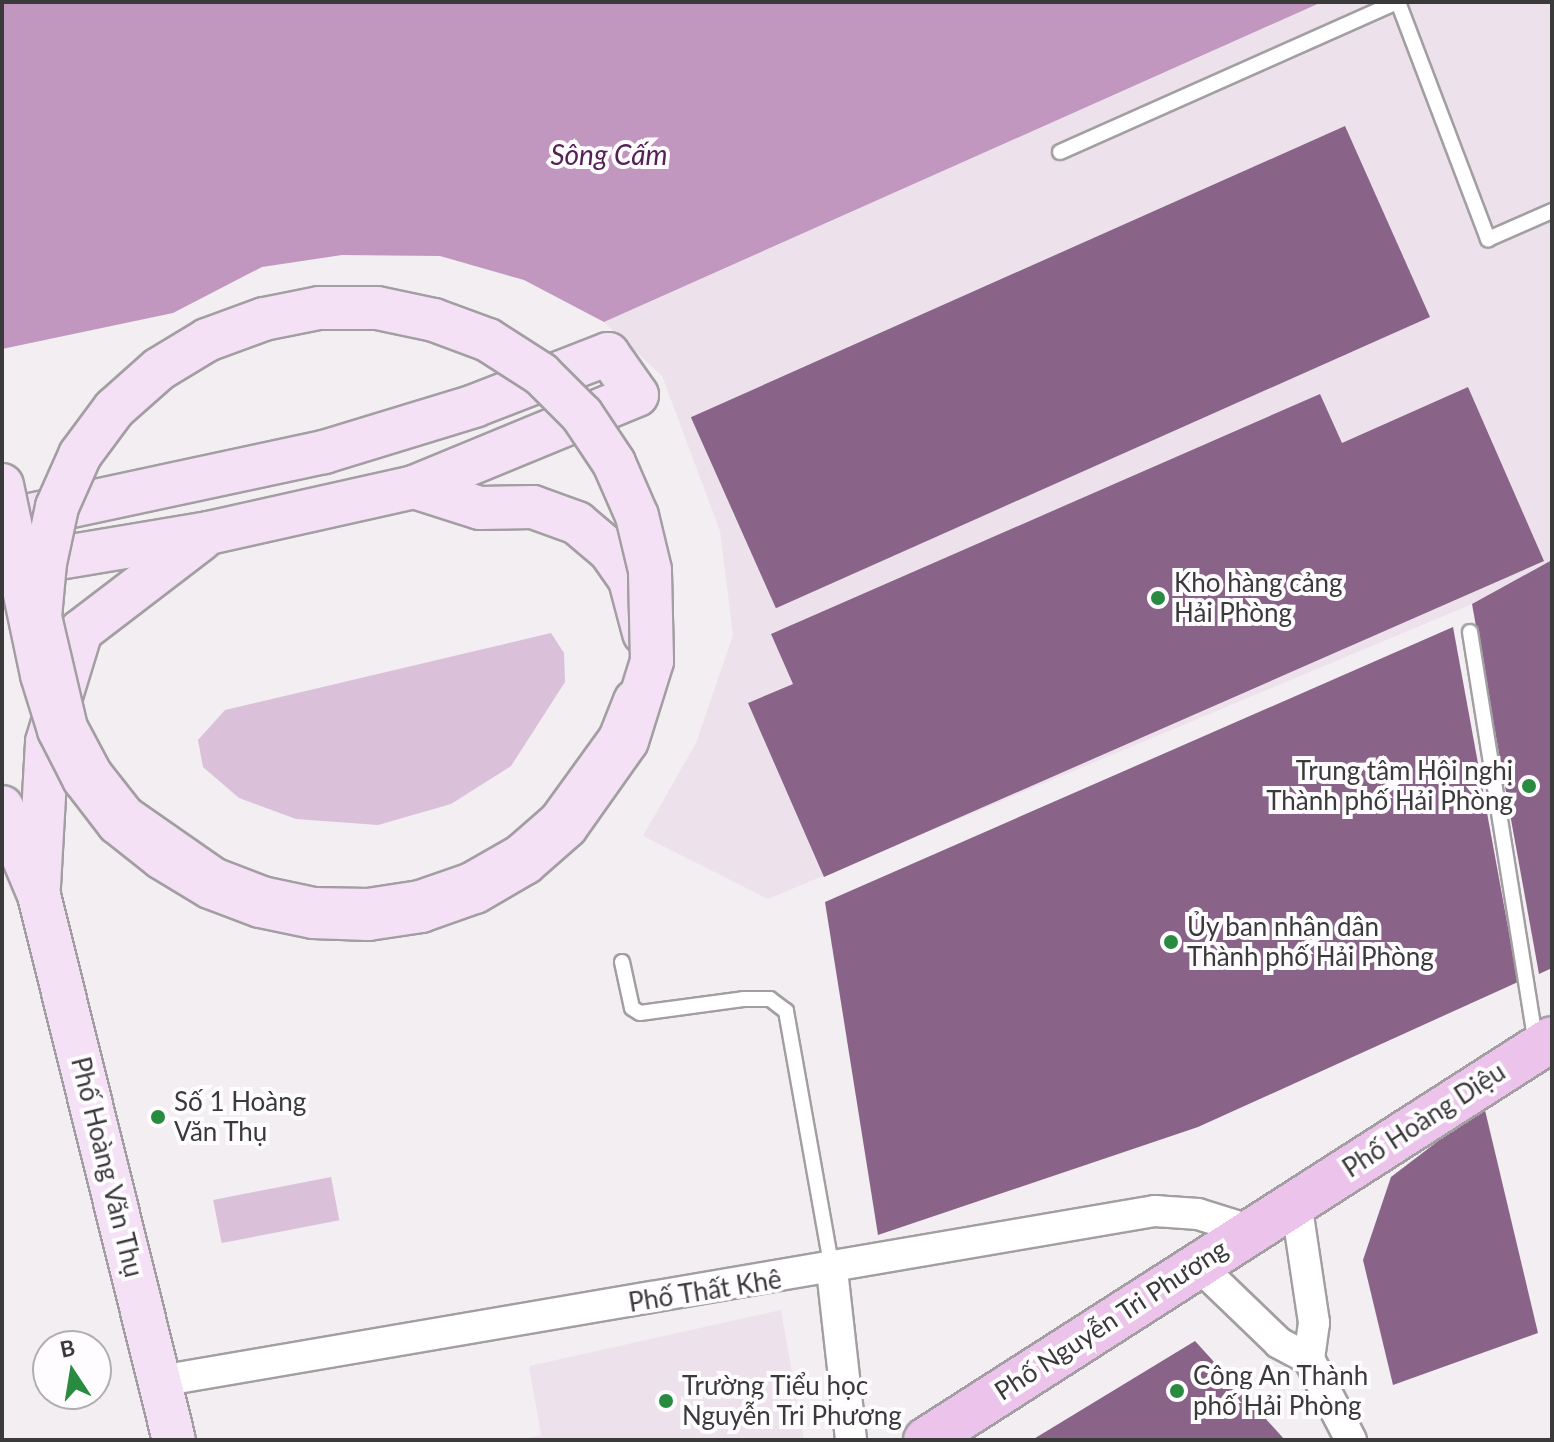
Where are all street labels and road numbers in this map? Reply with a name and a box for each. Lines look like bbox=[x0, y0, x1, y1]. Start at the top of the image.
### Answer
street label: Phố Hoàng Văn Thụ bbox=[64, 1053, 150, 1281]
street label: Phố Hoàng Diệu bbox=[1337, 1056, 1511, 1184]
street label: Phố Nguyễn Tri Phương bbox=[988, 1233, 1234, 1407]
street label: Phố Thất Khê bbox=[626, 1263, 784, 1319]

